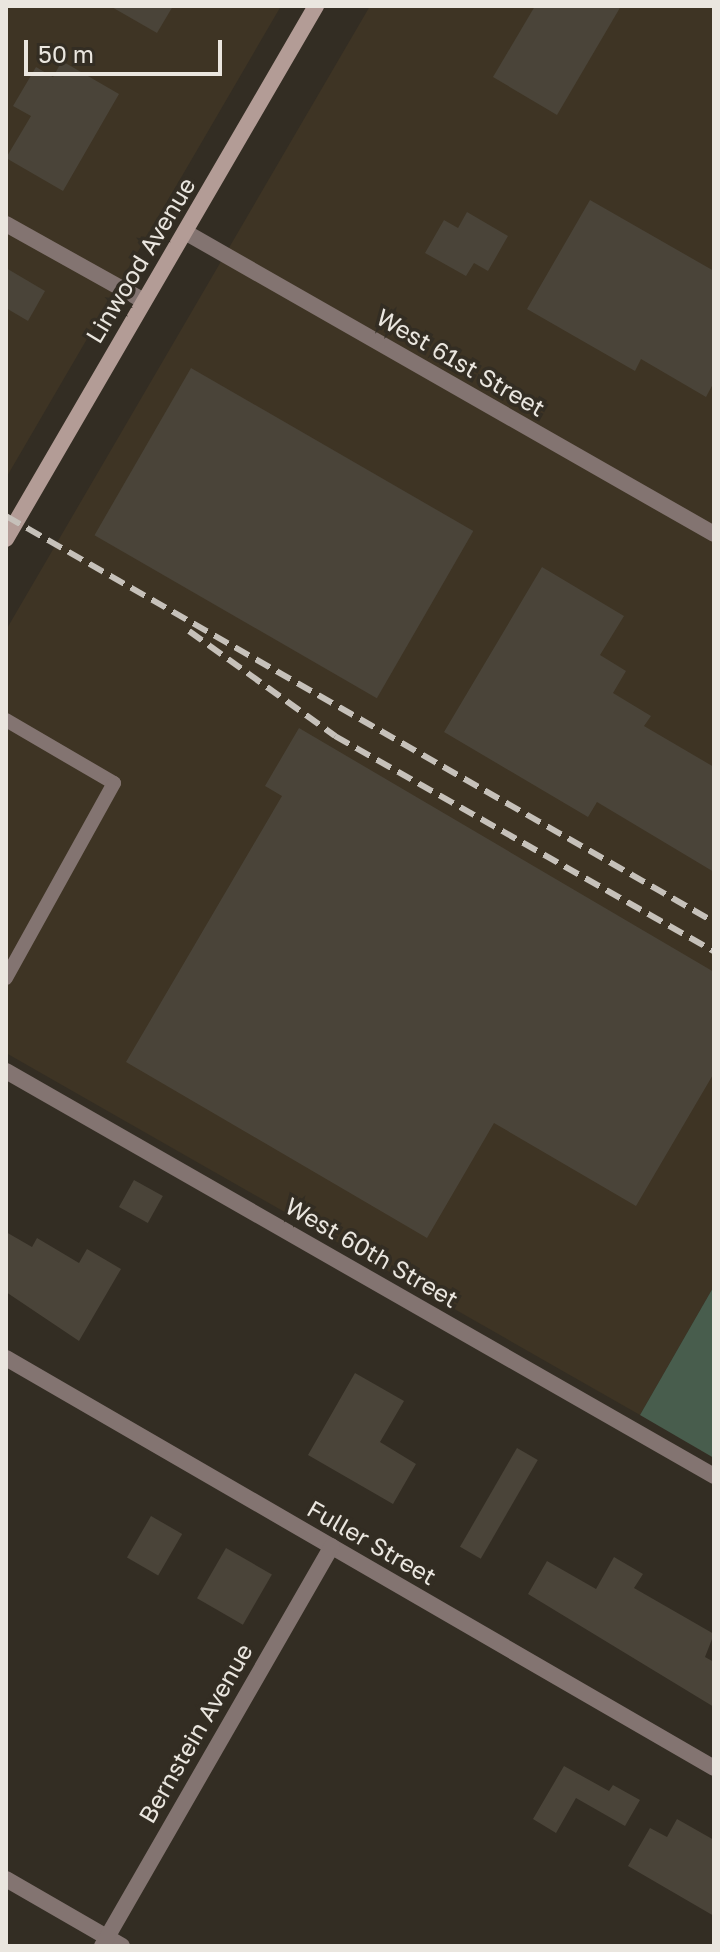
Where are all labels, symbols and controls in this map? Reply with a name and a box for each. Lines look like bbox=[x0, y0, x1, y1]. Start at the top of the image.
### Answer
scale bar bbox=[28, 24, 226, 74]
text: 50 m bbox=[38, 39, 94, 68]
street label: Linwood Avenue bbox=[79, 172, 201, 348]
street label: West 61st Street bbox=[372, 302, 550, 422]
street label: West 60th Street bbox=[280, 1191, 464, 1313]
street label: Fuller Street bbox=[302, 1493, 442, 1591]
street label: Bernstein Avenue bbox=[132, 1638, 258, 1828]

